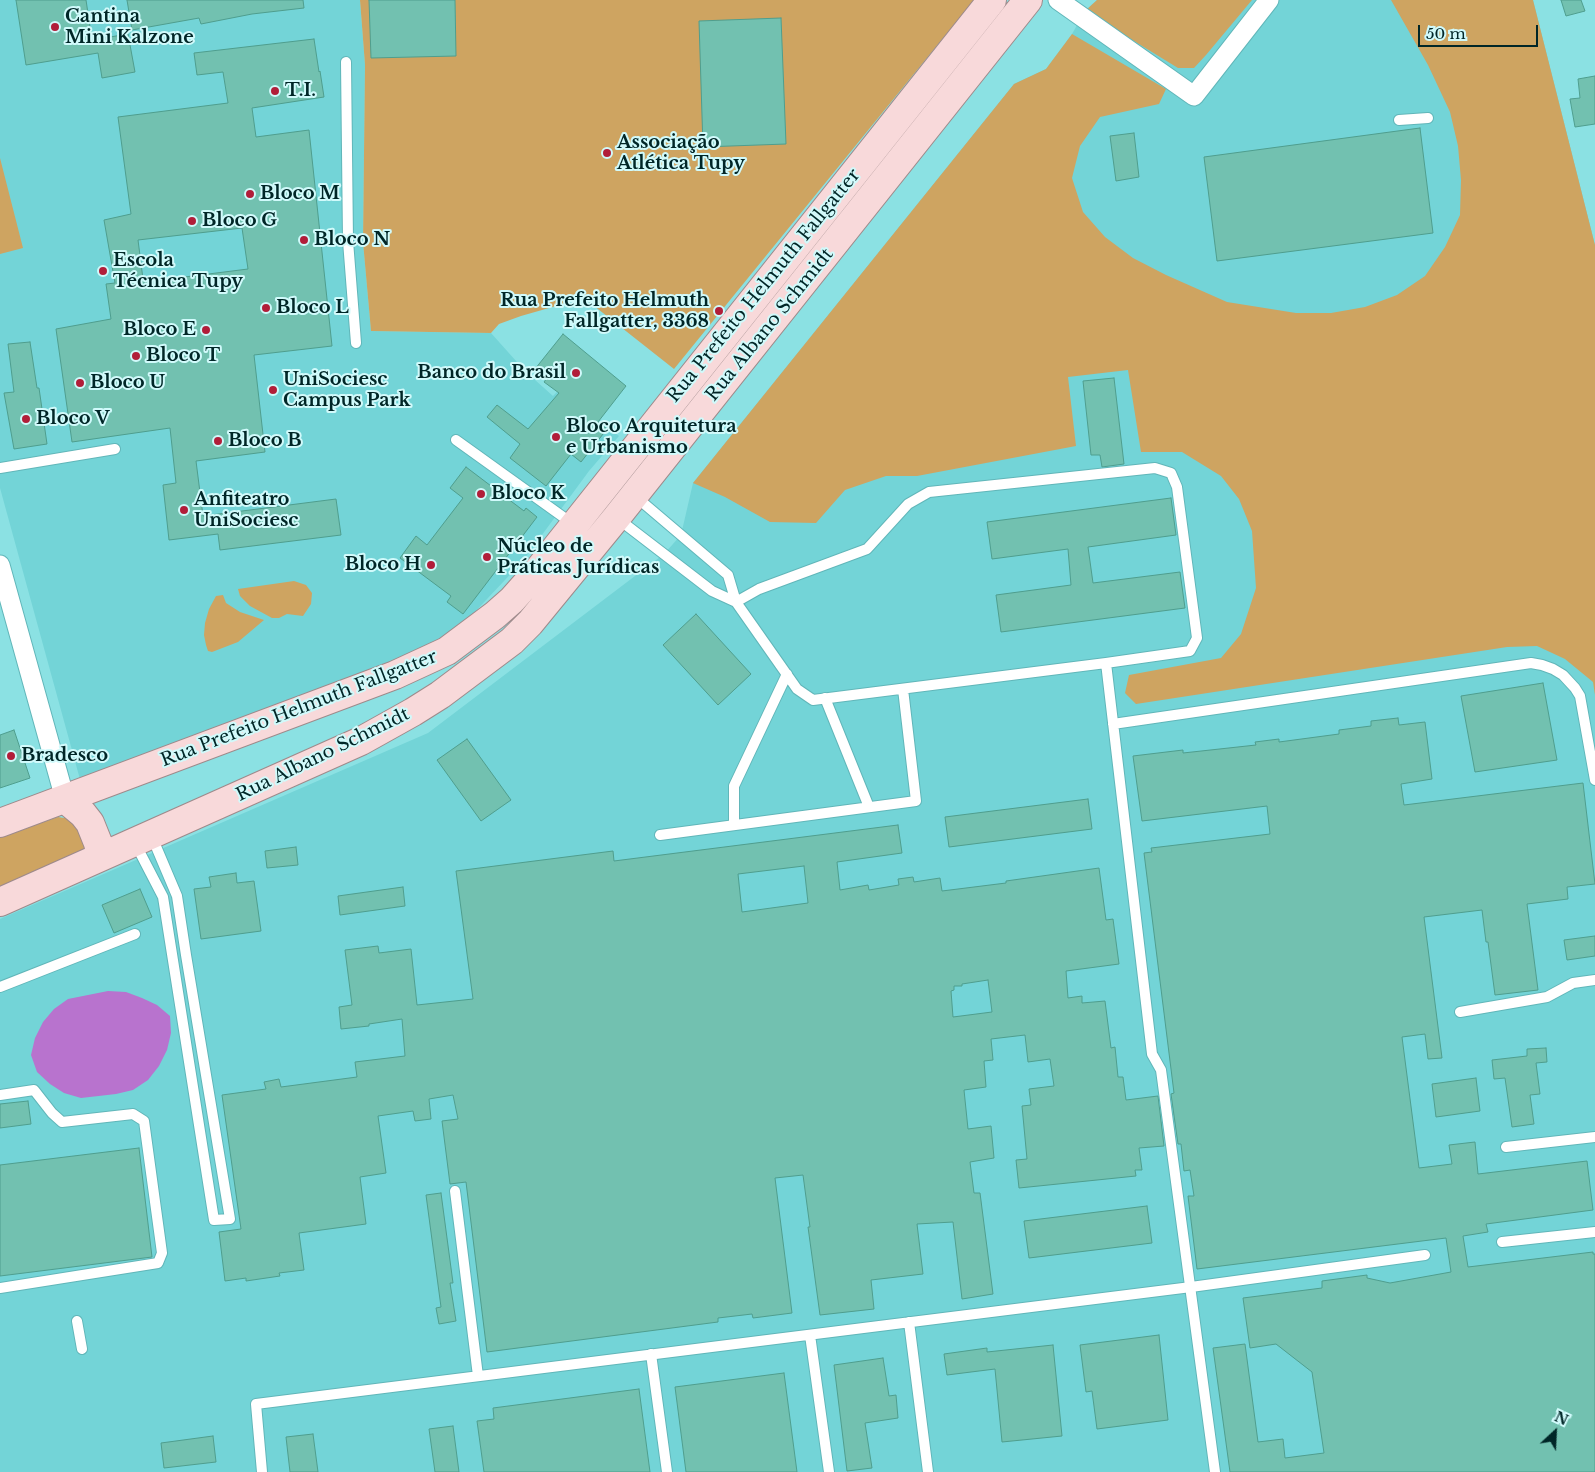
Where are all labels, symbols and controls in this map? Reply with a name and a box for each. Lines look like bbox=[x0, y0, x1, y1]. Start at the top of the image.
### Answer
place label: Cantina Mini Kalzone bbox=[65, 6, 194, 48]
scale bar bbox=[1420, 15, 1540, 47]
marker: Cantina Mini Kalzone bbox=[49, 21, 61, 33]
text: 50 m bbox=[1426, 24, 1466, 43]
place label: T.I. bbox=[285, 80, 316, 102]
marker: T.I. bbox=[269, 85, 281, 97]
place label: Associação Atlética Tupy bbox=[617, 132, 745, 174]
marker: Associação Atlética Tupy bbox=[601, 147, 613, 159]
street label: Rua Prefeito Helmuth Fallgatter bbox=[663, 165, 865, 407]
place label: Bloco M bbox=[260, 183, 340, 205]
marker: Bloco M bbox=[244, 188, 256, 200]
place label: Bloco G bbox=[202, 210, 277, 232]
marker: Bloco G bbox=[186, 215, 198, 227]
place label: Bloco N bbox=[314, 229, 390, 251]
marker: Bloco N bbox=[298, 234, 310, 246]
street label: Rua Albano Schmidt bbox=[702, 244, 838, 406]
place label: Escola Técnica Tupy bbox=[113, 250, 243, 292]
marker: Escola Técnica Tupy bbox=[97, 265, 109, 277]
place label: Rua Prefeito Helmuth Fallgatter, 3368 bbox=[500, 290, 709, 332]
place label: Bloco L bbox=[276, 297, 349, 319]
marker: Bloco L bbox=[260, 302, 272, 314]
marker: Rua Prefeito Helmuth Fallgatter, 3368 bbox=[713, 305, 725, 317]
place label: Bloco E bbox=[123, 319, 196, 341]
marker: Bloco E bbox=[200, 324, 212, 336]
place label: Bloco T bbox=[146, 345, 220, 367]
marker: Bloco T bbox=[130, 350, 142, 362]
place label: Banco do Brasil bbox=[417, 362, 566, 384]
marker: Banco do Brasil bbox=[570, 367, 582, 379]
place label: UniSociesc Campus Park bbox=[283, 369, 411, 412]
place label: Bloco U bbox=[90, 372, 165, 394]
marker: Bloco U bbox=[74, 377, 86, 389]
marker: UniSociesc Campus Park bbox=[267, 384, 279, 396]
place label: Bloco V bbox=[36, 408, 110, 430]
marker: Bloco V bbox=[20, 413, 32, 425]
place label: Bloco Arquitetura e Urbanismo bbox=[566, 416, 737, 458]
place label: Bloco B bbox=[228, 430, 302, 452]
marker: Bloco Arquitetura e Urbanismo bbox=[550, 431, 562, 443]
marker: Bloco B bbox=[212, 435, 224, 447]
place label: Bloco K bbox=[491, 483, 565, 505]
marker: Bloco K bbox=[475, 488, 487, 500]
place label: Anfiteatro UniSociesc bbox=[194, 489, 298, 532]
marker: Anfiteatro UniSociesc bbox=[178, 504, 190, 516]
place label: Núcleo de Práticas Jurídicas bbox=[497, 536, 659, 578]
marker: Núcleo de Práticas Jurídicas bbox=[481, 551, 493, 563]
place label: Bloco H bbox=[345, 554, 421, 576]
marker: Bloco H bbox=[425, 559, 437, 571]
street label: Rua Prefeito Helmuth Fallgatter bbox=[158, 646, 440, 772]
street label: Rua Albano Schmidt bbox=[233, 704, 413, 806]
place label: Bradesco bbox=[21, 745, 108, 767]
marker: Bradesco bbox=[5, 750, 17, 762]
north arrow bbox=[1530, 1407, 1580, 1457]
text: N bbox=[1552, 1407, 1571, 1429]

